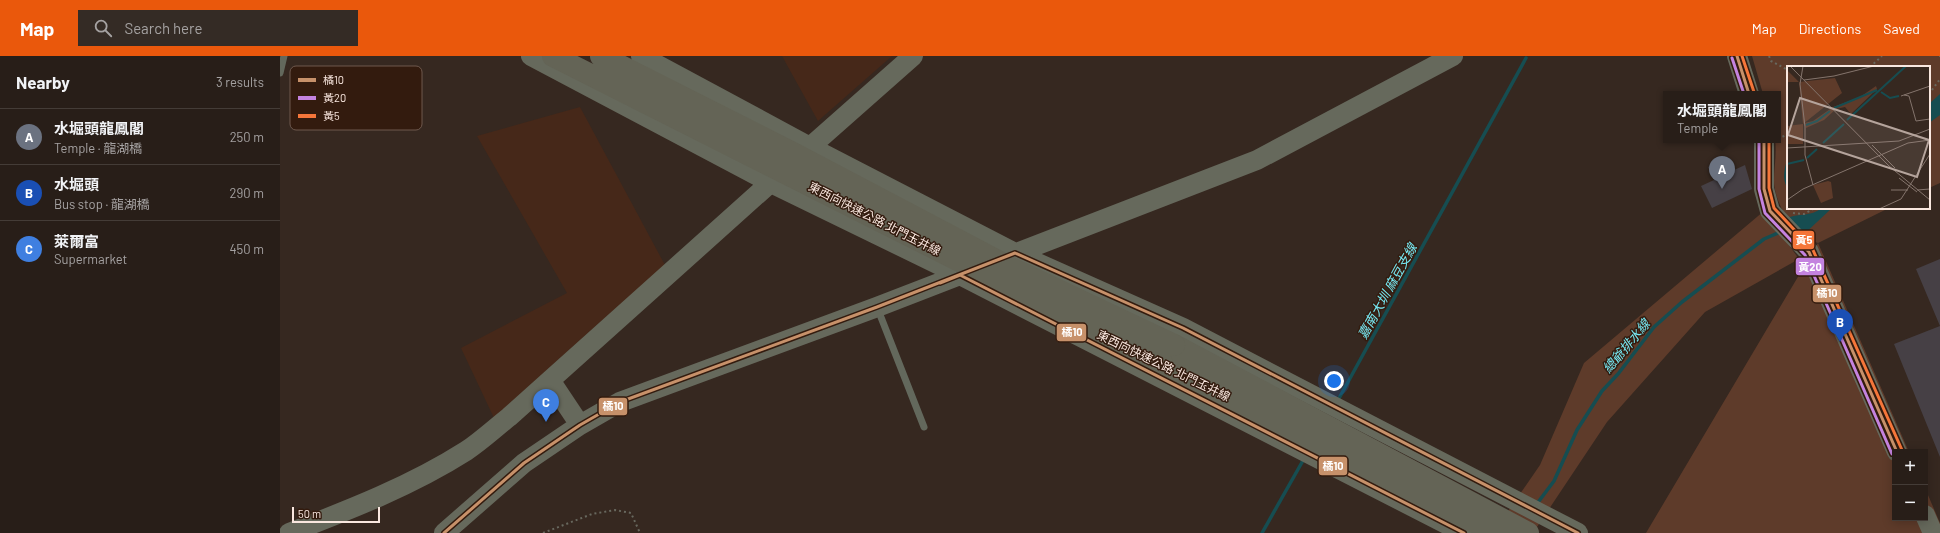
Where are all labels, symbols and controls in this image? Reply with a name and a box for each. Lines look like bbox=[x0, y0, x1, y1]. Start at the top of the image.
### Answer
search box bbox=[78, 10, 358, 46]
text: Map bbox=[20, 17, 54, 40]
icon: search bbox=[92, 17, 114, 39]
text: Search here bbox=[124, 19, 202, 37]
text: Map bbox=[1752, 20, 1777, 37]
text: Directions bbox=[1799, 20, 1861, 37]
text: Saved bbox=[1883, 20, 1920, 37]
legend bbox=[290, 66, 422, 130]
inset map bbox=[1787, 66, 1930, 209]
text: Nearby bbox=[16, 72, 70, 92]
text: 橘10 bbox=[323, 73, 344, 86]
text: 3 results bbox=[216, 74, 264, 90]
text: 黃20 bbox=[323, 91, 346, 104]
popup bbox=[1663, 91, 1781, 143]
text: 水堀頭龍鳳閣 bbox=[1677, 101, 1767, 119]
text: 黃5 bbox=[323, 109, 340, 122]
text: 水堀頭龍鳳閣 bbox=[54, 119, 144, 137]
text: Temple bbox=[1677, 120, 1718, 136]
text: A bbox=[25, 129, 33, 145]
text: 250 m bbox=[230, 129, 264, 145]
text: Temple · 龍湖橋 bbox=[54, 140, 142, 156]
pin: A bbox=[1709, 156, 1735, 189]
text: 水堀頭 bbox=[54, 175, 99, 193]
street label: 東西向快速公路 北門玉井線 bbox=[807, 179, 943, 257]
text: B bbox=[25, 185, 33, 201]
text: 290 m bbox=[230, 185, 264, 201]
text: Bus stop · 龍湖橋 bbox=[54, 196, 150, 212]
line badge: 黃5 bbox=[1792, 230, 1815, 250]
text: 萊爾富 bbox=[54, 232, 99, 250]
text: 黃5 bbox=[1796, 233, 1813, 246]
water label: 嘉南大圳 麻豆支線 bbox=[1354, 239, 1421, 341]
text: C bbox=[25, 241, 33, 257]
text: 450 m bbox=[229, 241, 264, 257]
text: Supermarket bbox=[54, 251, 127, 267]
line badge: 黃20 bbox=[1795, 257, 1825, 276]
text: 黃20 bbox=[1798, 260, 1822, 273]
line badge: 橘10 bbox=[1812, 284, 1842, 303]
text: 橘10 bbox=[1816, 286, 1838, 299]
pin: B bbox=[1827, 309, 1853, 342]
water label: 總爺排水線 bbox=[1599, 314, 1654, 376]
line badge: 橘10 bbox=[1056, 323, 1087, 342]
text: 橘10 bbox=[1061, 325, 1083, 338]
street label: 東西向快速公路 北門玉井線 bbox=[1095, 327, 1233, 403]
your location bbox=[1324, 371, 1344, 391]
pin: C bbox=[533, 389, 559, 422]
line badge: 橘10 bbox=[598, 397, 628, 416]
text: 橘10 bbox=[602, 399, 624, 412]
map controls bbox=[1892, 449, 1928, 521]
button: + bbox=[1892, 449, 1928, 485]
line badge: 橘10 bbox=[1318, 456, 1348, 476]
text: 橘10 bbox=[1322, 459, 1344, 472]
button: − bbox=[1892, 485, 1928, 521]
scale bar bbox=[292, 505, 380, 524]
text: 50 m bbox=[298, 507, 321, 520]

